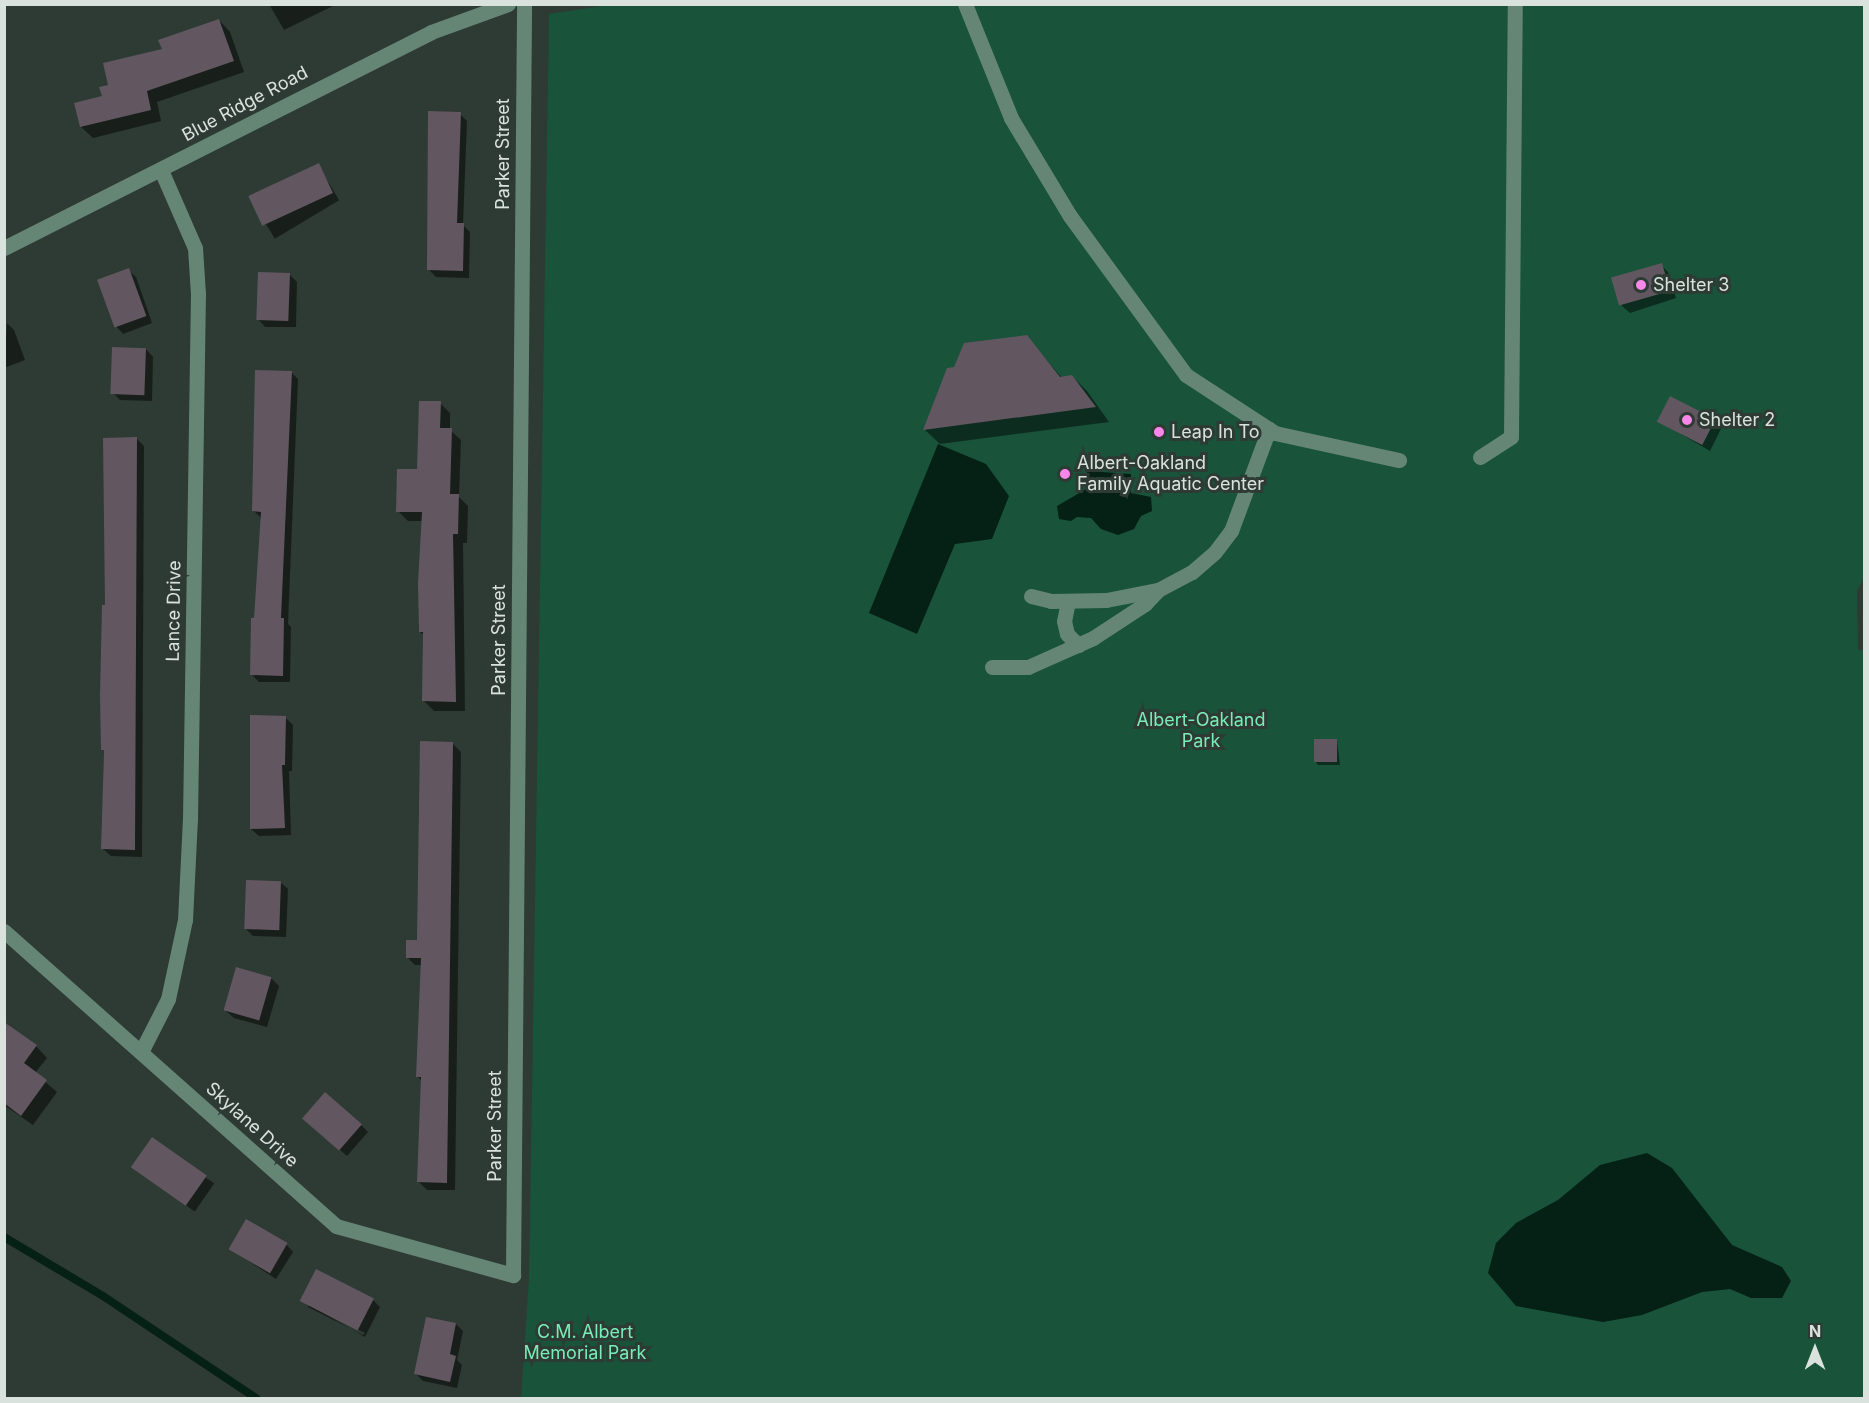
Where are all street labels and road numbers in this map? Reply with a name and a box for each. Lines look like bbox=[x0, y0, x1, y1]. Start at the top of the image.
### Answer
street label: Blue Ridge Road bbox=[178, 62, 312, 146]
street label: Parker Street bbox=[492, 98, 514, 210]
street label: Lance Drive bbox=[162, 560, 186, 662]
street label: Parker Street bbox=[488, 584, 510, 696]
street label: Parker Street bbox=[484, 1070, 506, 1182]
street label: Skylane Drive bbox=[201, 1078, 303, 1172]

